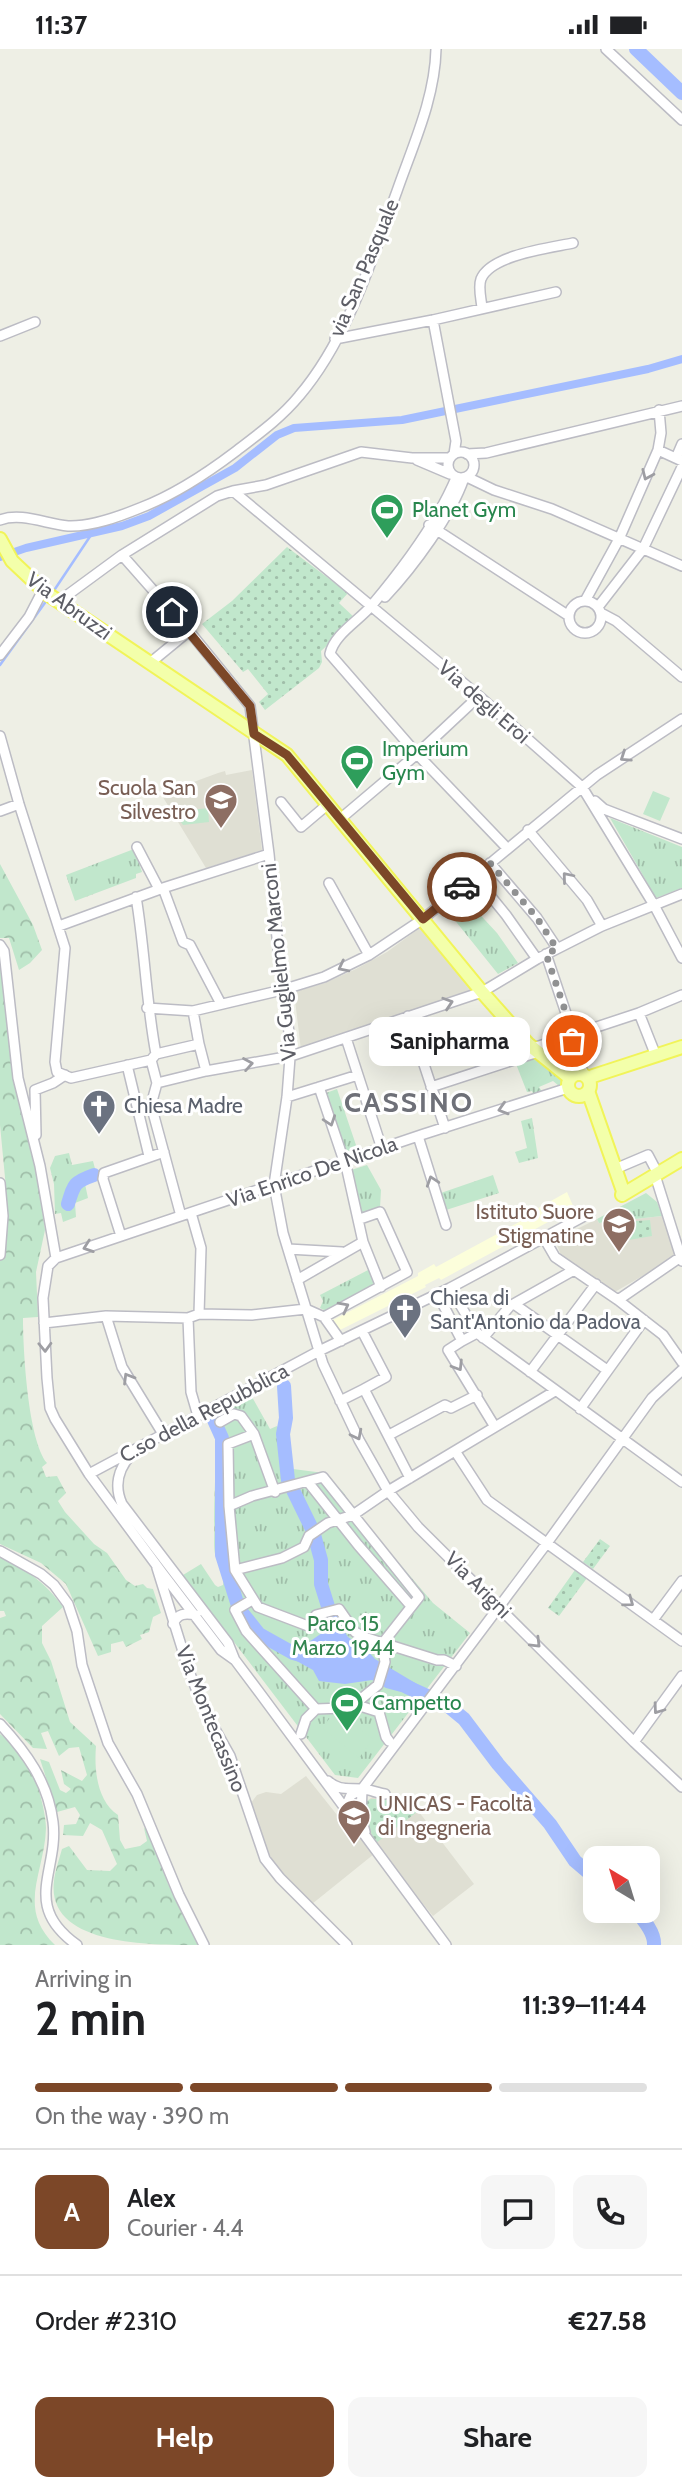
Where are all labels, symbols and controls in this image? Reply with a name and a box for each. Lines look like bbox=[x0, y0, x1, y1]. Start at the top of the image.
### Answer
text: 11:37 bbox=[35, 9, 87, 41]
street label: via San Pasquale bbox=[323, 195, 404, 340]
one-way arrow bbox=[641, 468, 655, 480]
sports icon: Planet Gym bbox=[368, 491, 406, 540]
place label: Planet Gym bbox=[412, 497, 516, 522]
street label: Via Abruzzi bbox=[22, 566, 117, 645]
pin bbox=[142, 582, 202, 642]
icon: home bbox=[153, 593, 191, 631]
street label: Via degli Eroi bbox=[433, 655, 535, 748]
place label: Imperium Gym bbox=[382, 736, 469, 785]
sports icon: Imperium Gym bbox=[338, 742, 376, 791]
one-way arrow bbox=[620, 748, 633, 761]
place label: Scuola San Silvestro bbox=[98, 775, 196, 824]
school or university icon: Scuola San Silvestro bbox=[202, 781, 240, 830]
courier bbox=[427, 852, 497, 922]
street label: Via Guglielmo Marconi bbox=[256, 862, 301, 1062]
icon: car bbox=[443, 868, 481, 906]
one-way arrow bbox=[563, 872, 575, 885]
one-way arrow bbox=[338, 959, 350, 973]
one-way arrow bbox=[441, 997, 454, 1011]
pin bbox=[542, 1011, 602, 1071]
callout: Sanipharma bbox=[369, 1017, 530, 1065]
icon: bag bbox=[553, 1022, 591, 1060]
text: Sanipharma bbox=[390, 1027, 509, 1055]
one-way arrow bbox=[242, 1057, 254, 1072]
district label: CASSINO bbox=[344, 1085, 474, 1119]
church icon: Chiesa Madre bbox=[80, 1087, 118, 1136]
place label: Chiesa Madre bbox=[124, 1093, 243, 1118]
one-way arrow bbox=[498, 1101, 510, 1116]
one-way arrow bbox=[322, 1115, 337, 1127]
street label: Via Enrico De Nicola bbox=[223, 1131, 400, 1212]
one-way arrow bbox=[426, 1175, 441, 1187]
place label: Istituto Suore Stigmatine bbox=[475, 1199, 594, 1248]
school or university icon: Istituto Suore Stigmatine bbox=[600, 1205, 638, 1254]
one-way arrow bbox=[83, 1239, 95, 1253]
place label: Chiesa di Sant'Antonio da Padova bbox=[430, 1285, 641, 1334]
church icon: Chiesa di Sant'Antonio da Padova bbox=[386, 1291, 424, 1340]
one-way arrow bbox=[336, 1302, 349, 1315]
one-way arrow bbox=[38, 1342, 53, 1353]
street label: C.so della Repubblica bbox=[115, 1358, 292, 1468]
one-way arrow bbox=[449, 1358, 462, 1371]
one-way arrow bbox=[124, 1372, 137, 1385]
one-way arrow bbox=[348, 1428, 362, 1440]
street label: Via Arigni bbox=[440, 1546, 517, 1623]
one-way arrow bbox=[621, 1594, 634, 1606]
park label: Parco 15 Marzo 1944 bbox=[292, 1611, 394, 1660]
one-way arrow bbox=[528, 1635, 541, 1648]
street label: Via Montecassino bbox=[171, 1642, 252, 1796]
sports icon: Campetto bbox=[328, 1684, 366, 1733]
place label: Campetto bbox=[372, 1690, 462, 1715]
one-way arrow bbox=[654, 1701, 666, 1714]
place label: UNICAS - Facoltà di Ingegneria bbox=[378, 1791, 533, 1840]
school or university icon: UNICAS - Facoltà di Ingegneria bbox=[335, 1797, 373, 1846]
north arrow bbox=[583, 1846, 660, 1923]
map controls bbox=[583, 1846, 660, 1923]
text: Arriving in bbox=[35, 1965, 132, 1993]
text: 11:39–11:44 bbox=[522, 1989, 647, 2021]
text: 2 min bbox=[35, 1991, 146, 2047]
text: On the way · 390 m bbox=[35, 2102, 229, 2130]
button: chat bbox=[481, 2175, 555, 2249]
button: phone bbox=[573, 2175, 647, 2249]
text: Alex bbox=[127, 2182, 176, 2214]
text: A bbox=[64, 2196, 80, 2228]
text: Courier · 4.4 bbox=[127, 2214, 244, 2242]
text: Order #2310 bbox=[35, 2305, 177, 2337]
text: €27.58 bbox=[569, 2305, 647, 2337]
button: Help bbox=[35, 2397, 334, 2477]
button: Share bbox=[348, 2397, 647, 2477]

